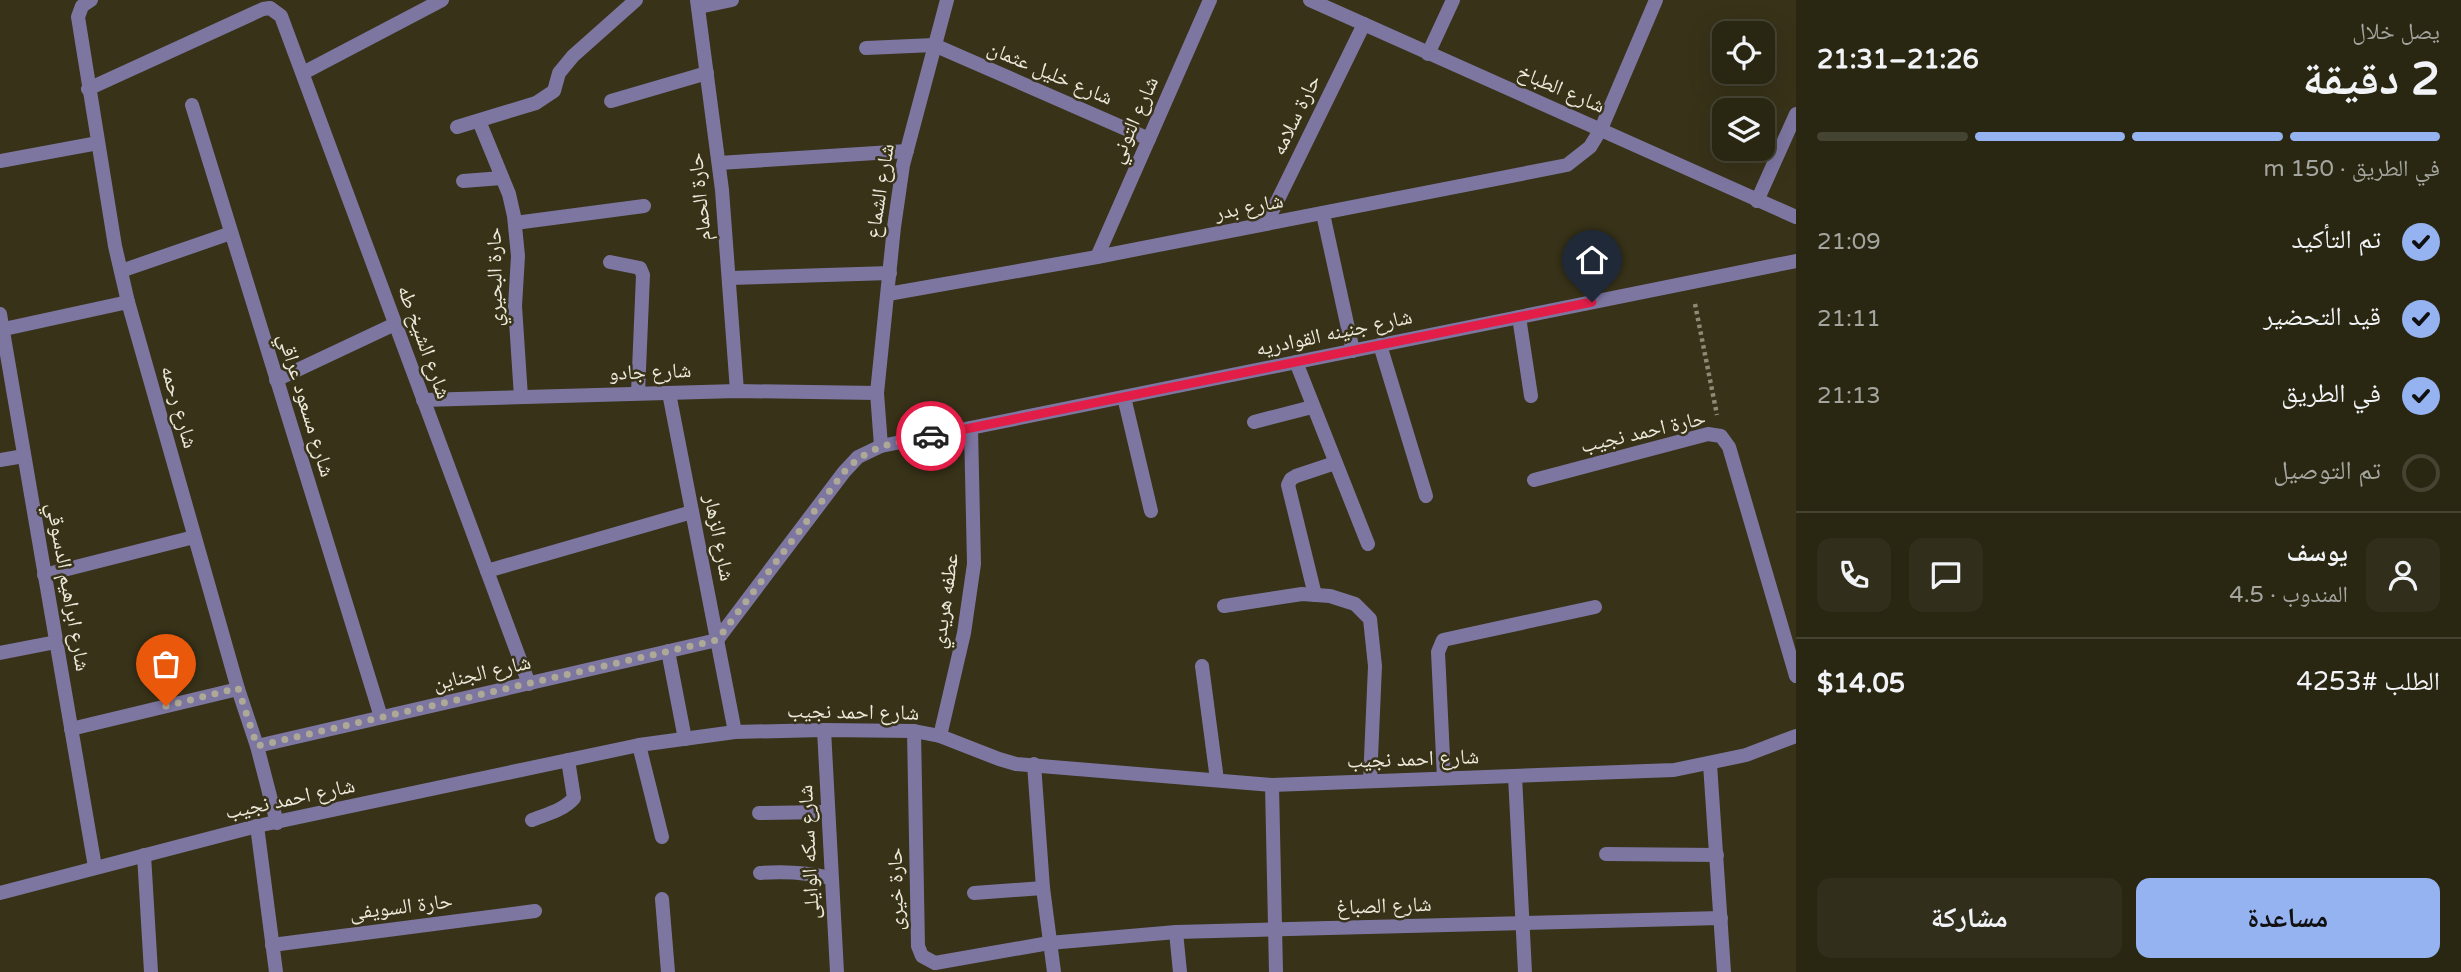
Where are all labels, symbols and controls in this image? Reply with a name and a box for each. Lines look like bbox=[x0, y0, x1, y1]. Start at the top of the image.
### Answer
text: يصل خلال bbox=[2352, 18, 2440, 46]
map controls bbox=[1712, 21, 1775, 161]
button: locate bbox=[1712, 21, 1775, 84]
street label: شارع خليل عثمان bbox=[984, 35, 1116, 111]
text: 21:26–21:31 bbox=[1817, 44, 1979, 75]
text: 2 دقيقة bbox=[2303, 52, 2440, 107]
street label: شارع الطباخ bbox=[1513, 59, 1609, 119]
street label: حارة سلامه bbox=[1266, 71, 1326, 159]
street label: شارع التوني bbox=[1104, 73, 1167, 169]
button: layers bbox=[1712, 98, 1775, 161]
street label: شارع الشماع bbox=[860, 142, 900, 240]
street label: حارة الحمام bbox=[683, 152, 718, 242]
text: في الطريق · 150 m bbox=[2263, 155, 2440, 183]
street label: شارع بدر bbox=[1212, 188, 1285, 226]
icon: check bbox=[2402, 223, 2440, 261]
text: تم التأكيد bbox=[2291, 224, 2381, 255]
street label: حارة البحيري bbox=[482, 227, 512, 327]
text: 21:09 bbox=[1817, 228, 1881, 256]
pin bbox=[1562, 230, 1622, 302]
icon: home bbox=[1573, 241, 1611, 279]
street label: شارع الشيخ طه bbox=[392, 282, 456, 402]
icon: check bbox=[2402, 300, 2440, 338]
text: قيد التحضير bbox=[2263, 301, 2381, 332]
street label: شارع جنينه القوادريه bbox=[1253, 304, 1415, 362]
text: 21:11 bbox=[1817, 305, 1881, 333]
street label: شارع مسعود عراقي bbox=[269, 330, 340, 481]
street label: شارع جادو bbox=[608, 358, 692, 386]
street label: شارع رحمه bbox=[155, 363, 203, 451]
icon: check bbox=[2402, 377, 2440, 415]
text: في الطريق bbox=[2281, 378, 2381, 409]
text: 21:13 bbox=[1817, 382, 1881, 410]
courier bbox=[896, 401, 966, 471]
street label: حارة احمد نجيب bbox=[1578, 405, 1708, 459]
icon: car bbox=[912, 417, 950, 455]
text: تم التوصيل bbox=[2273, 455, 2381, 486]
street label: شارع الزهار bbox=[698, 492, 740, 583]
street label: شارع ابراهيم الدسوقي bbox=[38, 501, 95, 674]
text: يوسف bbox=[2287, 537, 2348, 568]
button: phone bbox=[1817, 538, 1891, 612]
button: chat bbox=[1909, 538, 1983, 612]
button: person bbox=[2366, 538, 2440, 612]
street label: عطفه هريدي bbox=[926, 551, 967, 651]
text: المندوب · 4.5 bbox=[2229, 581, 2348, 609]
pin bbox=[136, 634, 196, 706]
icon: bag bbox=[147, 645, 185, 683]
street label: شارع الجناين bbox=[431, 650, 533, 696]
text: الطلب #4253 bbox=[2296, 666, 2440, 697]
text: $14.05 bbox=[1817, 668, 1905, 699]
street label: شارع احمد نجيب bbox=[787, 698, 919, 726]
street label: شارع احمد نجيب bbox=[1346, 744, 1480, 774]
street label: شارع احمد نجيب bbox=[223, 773, 357, 825]
street label: شارع سكه الوايلى bbox=[793, 784, 825, 920]
street label: حارة خيرى bbox=[883, 847, 909, 931]
button: مشاركة bbox=[1817, 878, 2122, 958]
button: مساعدة bbox=[2136, 878, 2440, 958]
street label: حارة السويفى bbox=[348, 888, 454, 926]
street label: شارع الصباغ bbox=[1336, 892, 1432, 920]

